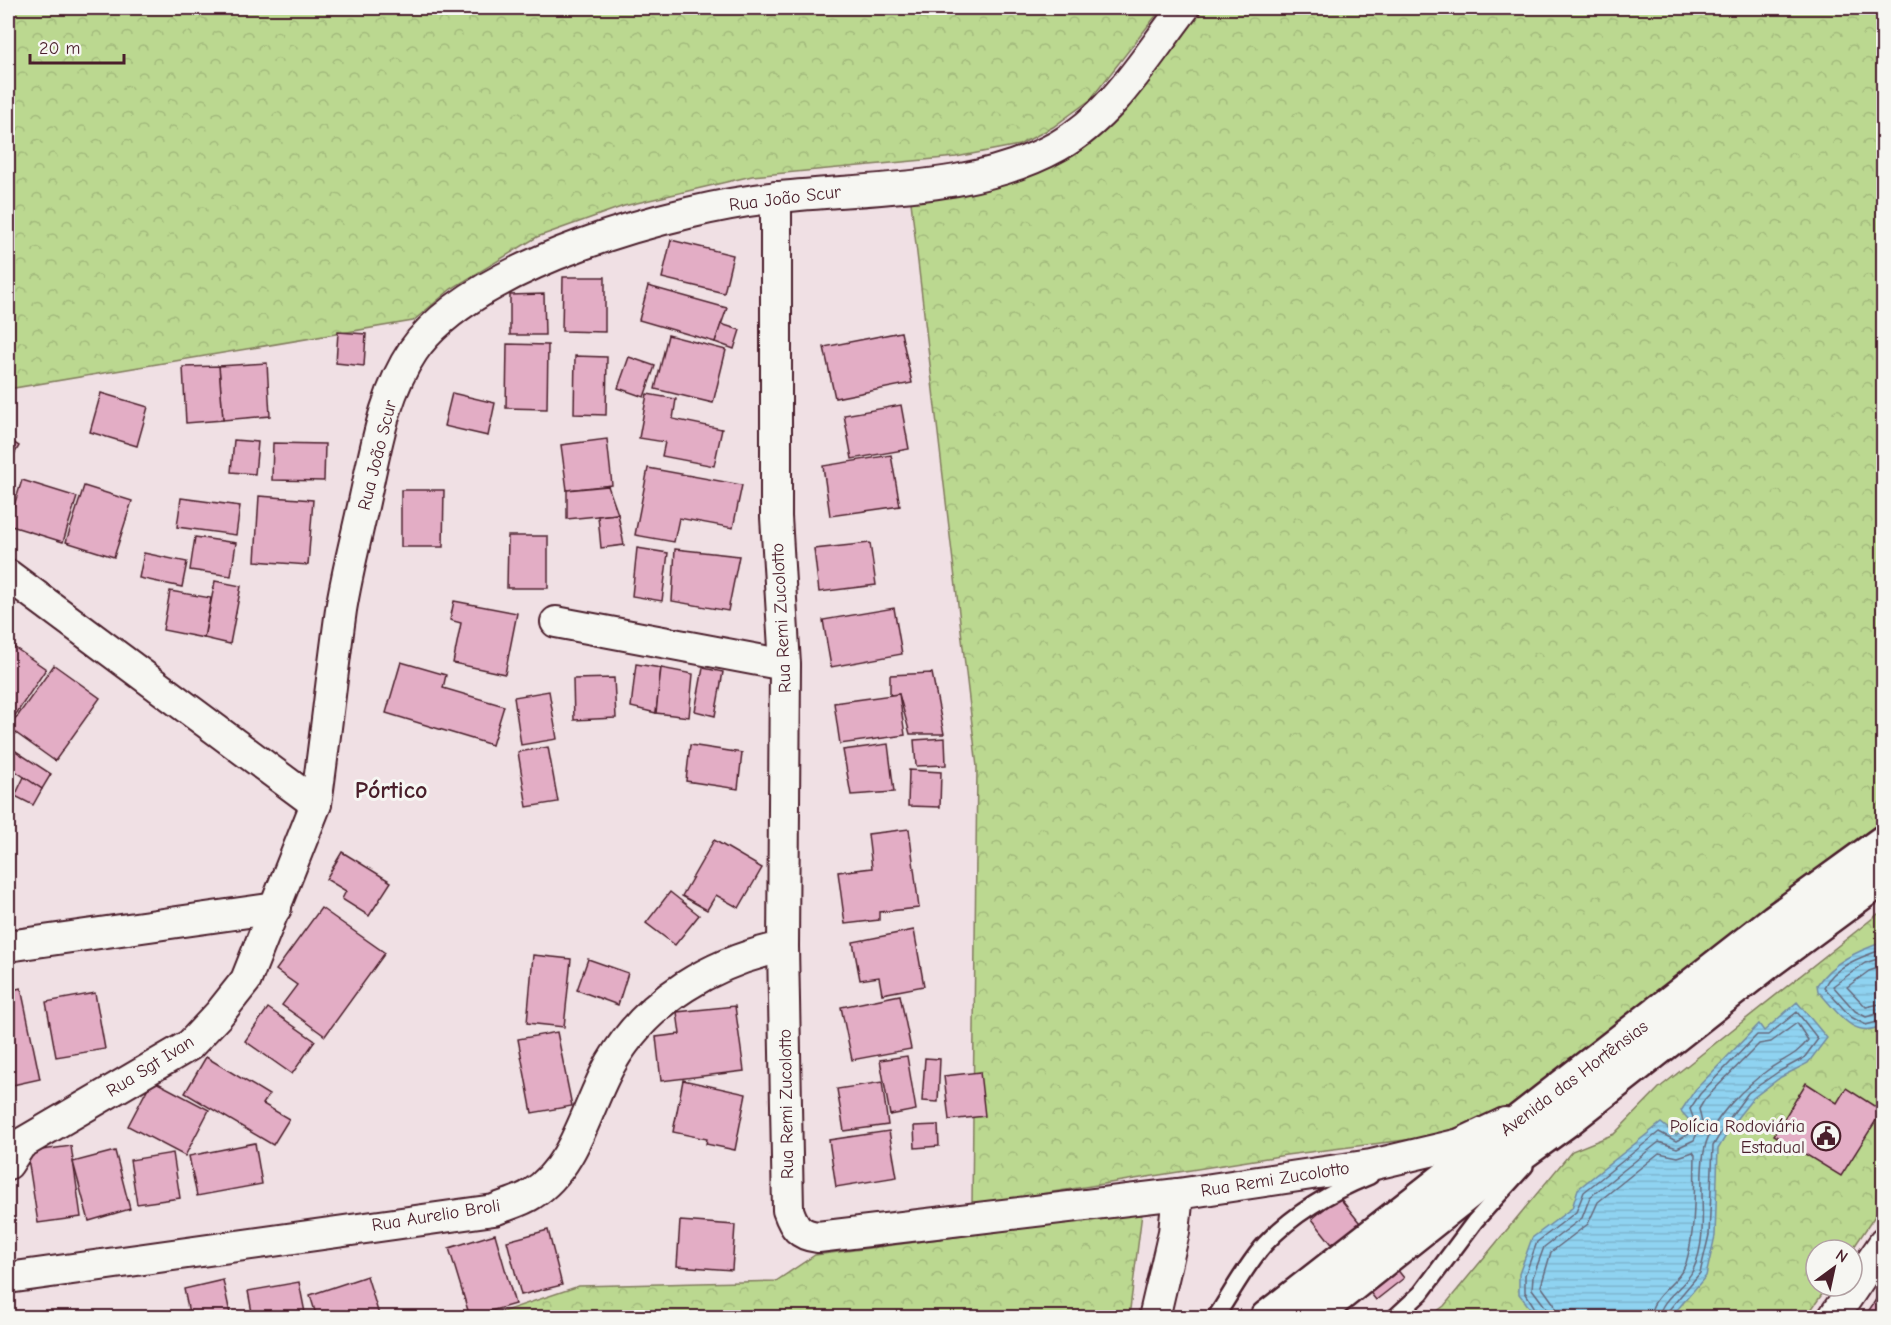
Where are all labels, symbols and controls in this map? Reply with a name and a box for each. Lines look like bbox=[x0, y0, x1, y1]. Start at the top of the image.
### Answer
scale bar bbox=[30, 27, 124, 65]
text: 20 m bbox=[39, 38, 80, 59]
street label: Rua João Scur bbox=[728, 181, 843, 216]
street label: Rua João Scur bbox=[354, 397, 402, 512]
street label: Rua Remi Zucolotto bbox=[767, 542, 796, 694]
district label: Pórtico bbox=[355, 776, 427, 804]
street label: Avenida das Hortênsias bbox=[1496, 1016, 1652, 1141]
street label: Rua Remi Zucolotto bbox=[775, 1029, 798, 1179]
street label: Rua Sgt Ivan bbox=[103, 1031, 198, 1102]
place label: Polícia Rodoviária Estadual bbox=[1670, 1116, 1805, 1158]
public building icon: Polícia Rodoviária Estadual bbox=[1810, 1120, 1842, 1152]
street label: Rua Remi Zucolotto bbox=[1199, 1157, 1351, 1202]
street label: Rua Aurelio Broli bbox=[370, 1195, 502, 1236]
north arrow bbox=[1804, 1238, 1864, 1298]
text: N bbox=[1832, 1246, 1851, 1267]

